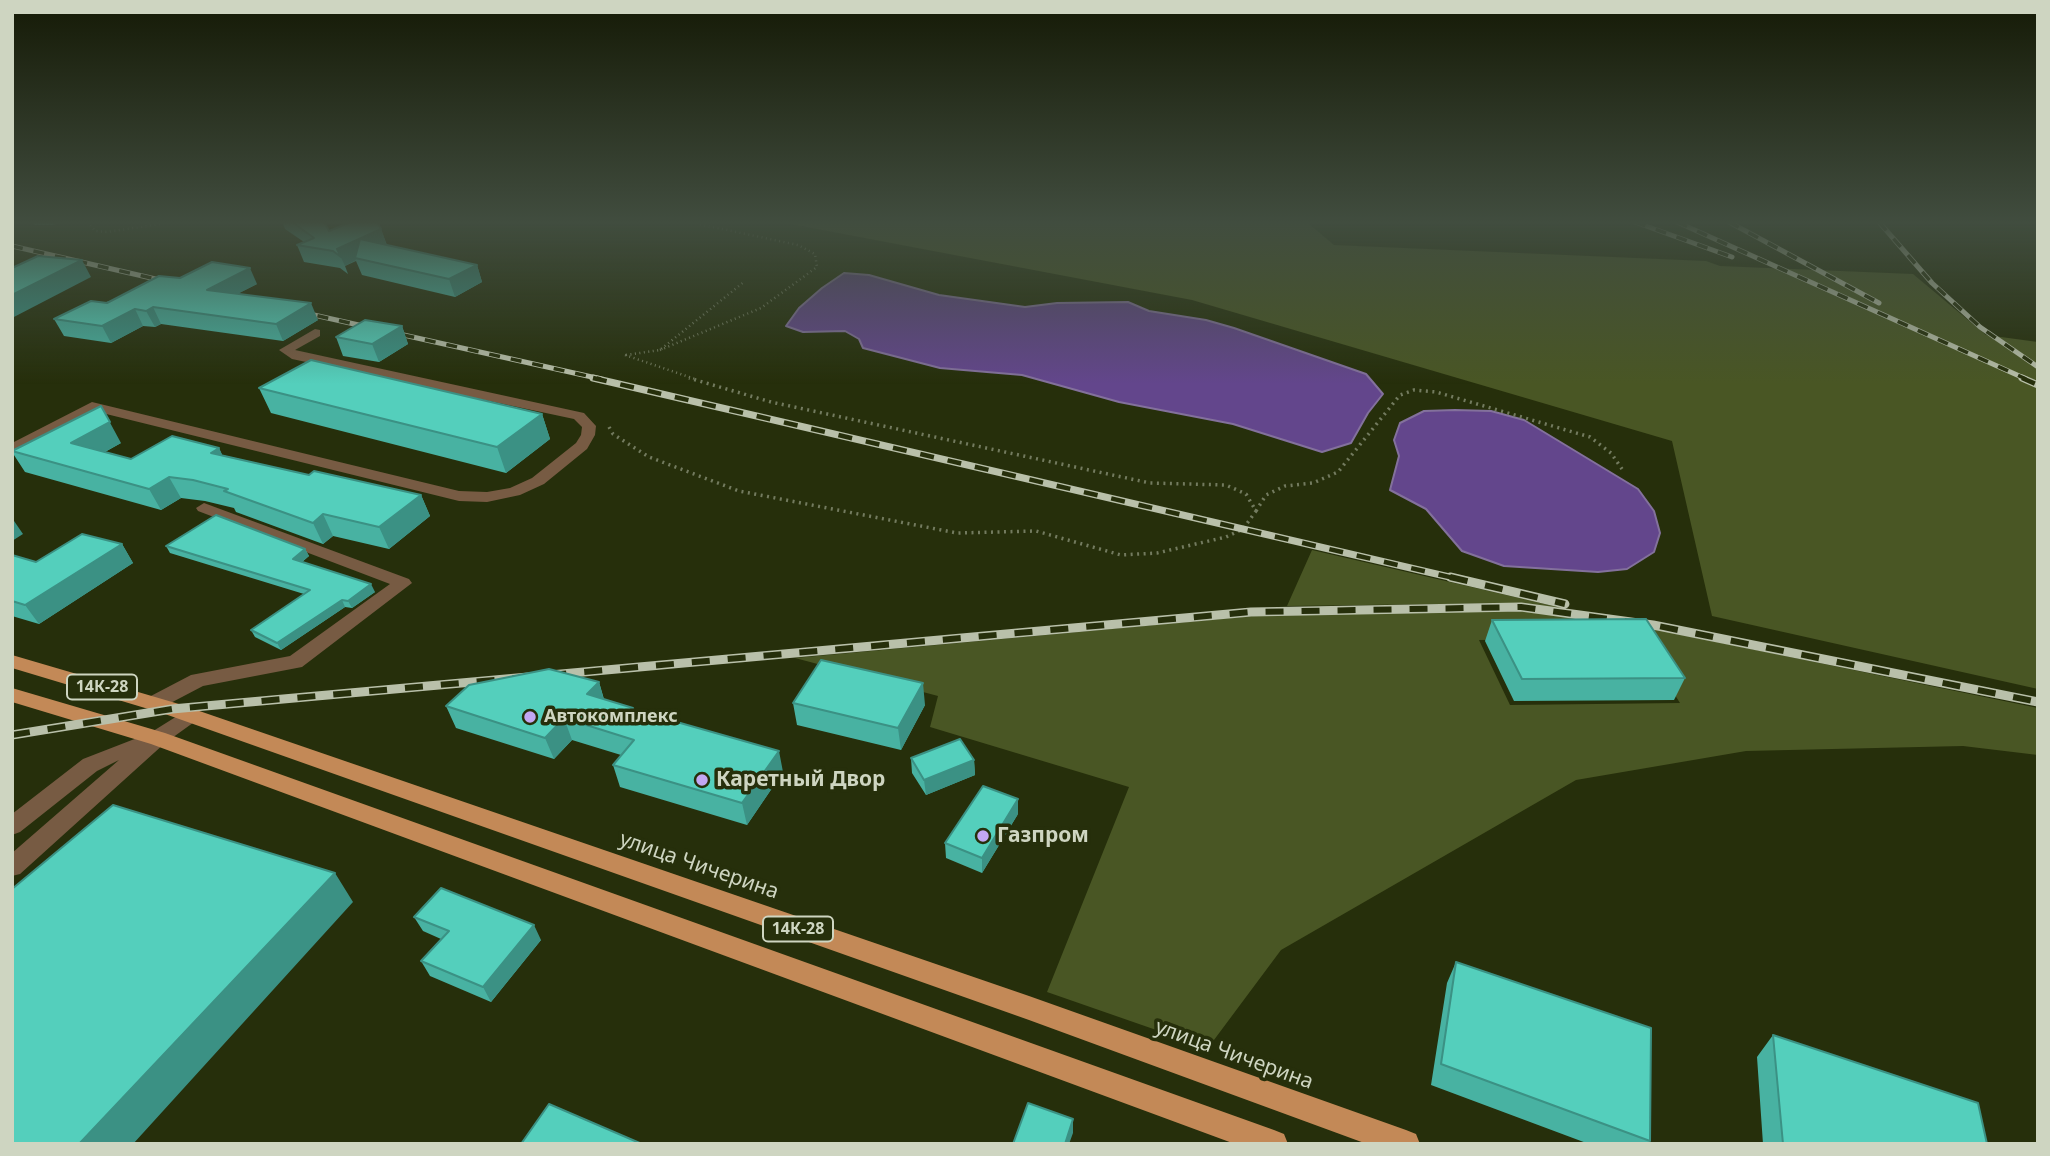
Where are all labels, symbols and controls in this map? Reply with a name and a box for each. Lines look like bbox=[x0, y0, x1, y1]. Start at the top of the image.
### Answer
road number: 14К-28 bbox=[67, 674, 137, 700]
place label: Автокомплекс bbox=[544, 706, 678, 728]
marker: Автокомплекс bbox=[522, 709, 538, 725]
place label: Каретный Двор bbox=[716, 767, 885, 793]
marker: Каретный Двор bbox=[694, 772, 710, 788]
place label: Газпром bbox=[997, 823, 1089, 849]
street label: улица Чичерина bbox=[616, 827, 782, 905]
marker: Газпром bbox=[975, 828, 991, 844]
road number: 14К-28 bbox=[763, 917, 833, 942]
street label: улица Чичерина bbox=[1151, 1015, 1317, 1095]

